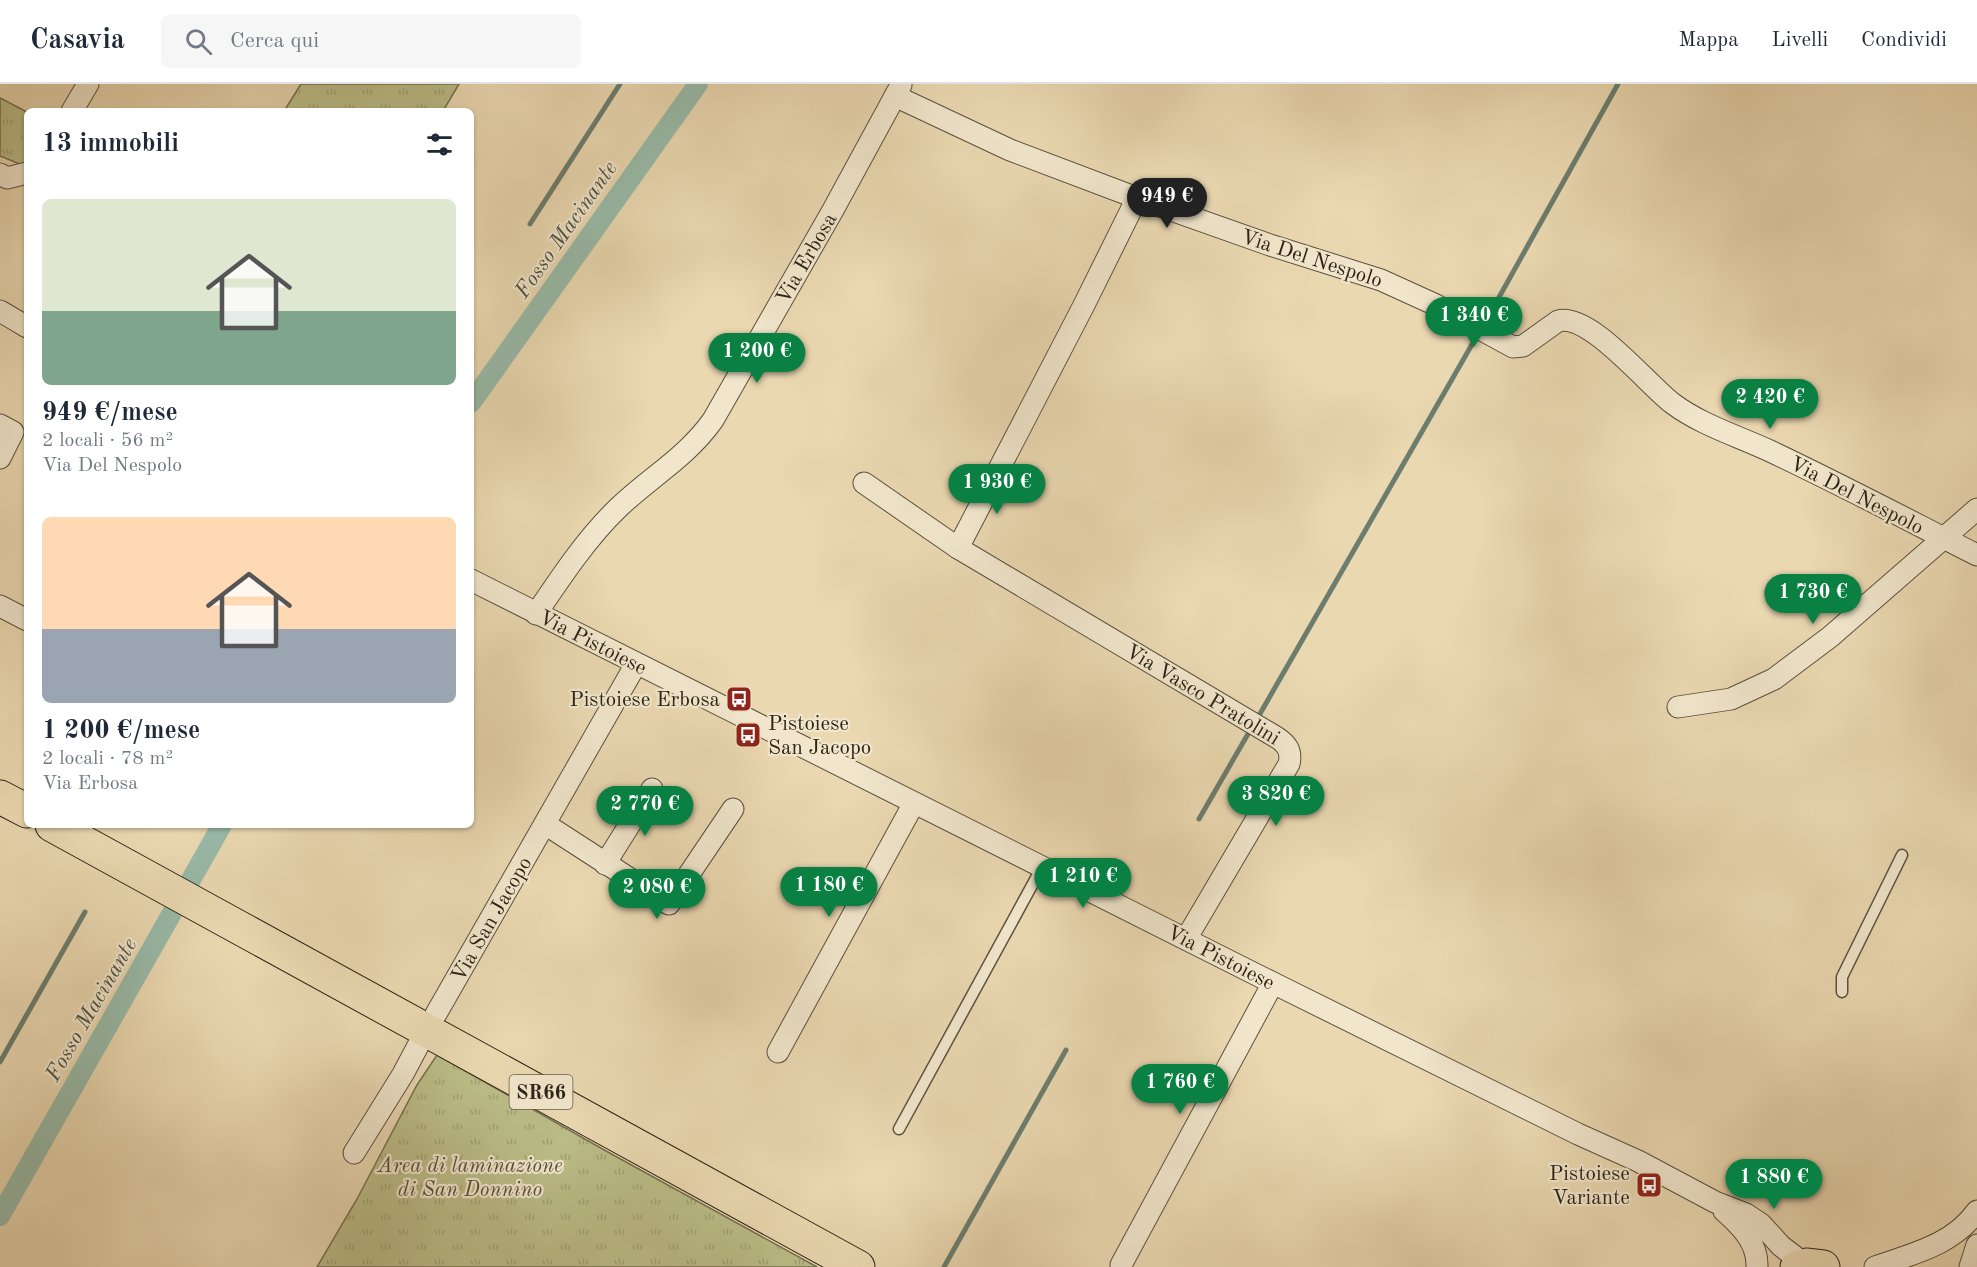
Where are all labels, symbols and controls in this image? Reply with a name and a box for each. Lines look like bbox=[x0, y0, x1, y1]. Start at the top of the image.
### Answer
search box bbox=[161, 14, 581, 68]
icon: search bbox=[182, 25, 215, 58]
text: Casavia bbox=[30, 27, 125, 55]
text: Cerca qui bbox=[230, 30, 319, 52]
text: Mappa bbox=[1678, 30, 1739, 51]
text: Livelli bbox=[1772, 30, 1828, 51]
text: Condividi bbox=[1861, 30, 1947, 51]
icon: filters bbox=[423, 128, 456, 161]
text: 13 immobili bbox=[42, 131, 179, 157]
water label: Fosso Macinante bbox=[511, 158, 622, 303]
pin: 949 € bbox=[1125, 178, 1209, 229]
text: 949 € bbox=[1141, 187, 1193, 207]
street label: Via Erbosa bbox=[773, 210, 842, 308]
street label: Via Del Nespolo bbox=[1238, 227, 1385, 292]
icon: home bbox=[195, 238, 303, 346]
pin: 1 340 € bbox=[1419, 297, 1529, 348]
text: 1 340 € bbox=[1439, 306, 1509, 326]
pin: 1 200 € bbox=[702, 333, 812, 384]
text: 1 200 € bbox=[722, 342, 792, 362]
pin: 2 420 € bbox=[1715, 379, 1825, 430]
text: 2 420 € bbox=[1735, 388, 1805, 408]
text: 949 €/mese bbox=[42, 400, 178, 426]
text: 2 locali · 56 m² bbox=[42, 431, 173, 451]
street label: Via Del Nespolo bbox=[1786, 454, 1927, 539]
text: Via Del Nespolo bbox=[42, 456, 182, 476]
pin: 1 930 € bbox=[942, 464, 1052, 515]
text: 1 930 € bbox=[962, 473, 1032, 493]
icon: home bbox=[195, 556, 303, 664]
pin: 1 730 € bbox=[1758, 574, 1868, 625]
text: 1 730 € bbox=[1778, 583, 1848, 603]
street label: Via Pistoiese bbox=[535, 607, 650, 680]
street label: Via Vasco Pratolini bbox=[1121, 641, 1283, 750]
bus stop icon: Pistoiese Erbosa bbox=[724, 684, 754, 714]
place label: Pistoiese Erbosa bbox=[569, 690, 720, 711]
place label: Pistoiese San Jacopo bbox=[768, 714, 871, 759]
text: 1 200 €/mese bbox=[42, 718, 200, 744]
bus stop icon: Pistoiese San Jacopo bbox=[733, 720, 763, 750]
text: 2 locali · 78 m² bbox=[42, 749, 173, 769]
text: Via Erbosa bbox=[42, 774, 138, 794]
pin: 3 820 € bbox=[1221, 776, 1331, 827]
text: 3 820 € bbox=[1241, 785, 1311, 805]
pin: 2 770 € bbox=[590, 786, 700, 837]
text: 2 770 € bbox=[610, 795, 680, 815]
street label: Via San Jacopo bbox=[448, 854, 536, 986]
pin: 1 210 € bbox=[1028, 858, 1138, 909]
pin: 1 180 € bbox=[774, 867, 884, 918]
text: 1 210 € bbox=[1048, 867, 1118, 887]
pin: 2 080 € bbox=[602, 869, 712, 920]
text: 1 180 € bbox=[794, 876, 864, 896]
text: 2 080 € bbox=[622, 878, 692, 898]
street label: Via Pistoiese bbox=[1163, 922, 1278, 995]
water label: Fosso Macinante bbox=[41, 935, 142, 1086]
pin: 1 760 € bbox=[1125, 1064, 1235, 1115]
text: 1 760 € bbox=[1145, 1073, 1215, 1093]
road number: SR66 bbox=[510, 1075, 572, 1109]
park label: Area di laminazione di San Donnino bbox=[376, 1156, 563, 1201]
pin: 1 880 € bbox=[1719, 1159, 1829, 1210]
place label: Pistoiese Variante bbox=[1549, 1164, 1630, 1209]
text: 1 880 € bbox=[1739, 1168, 1809, 1188]
bus stop icon: Pistoiese Variante bbox=[1634, 1170, 1664, 1200]

